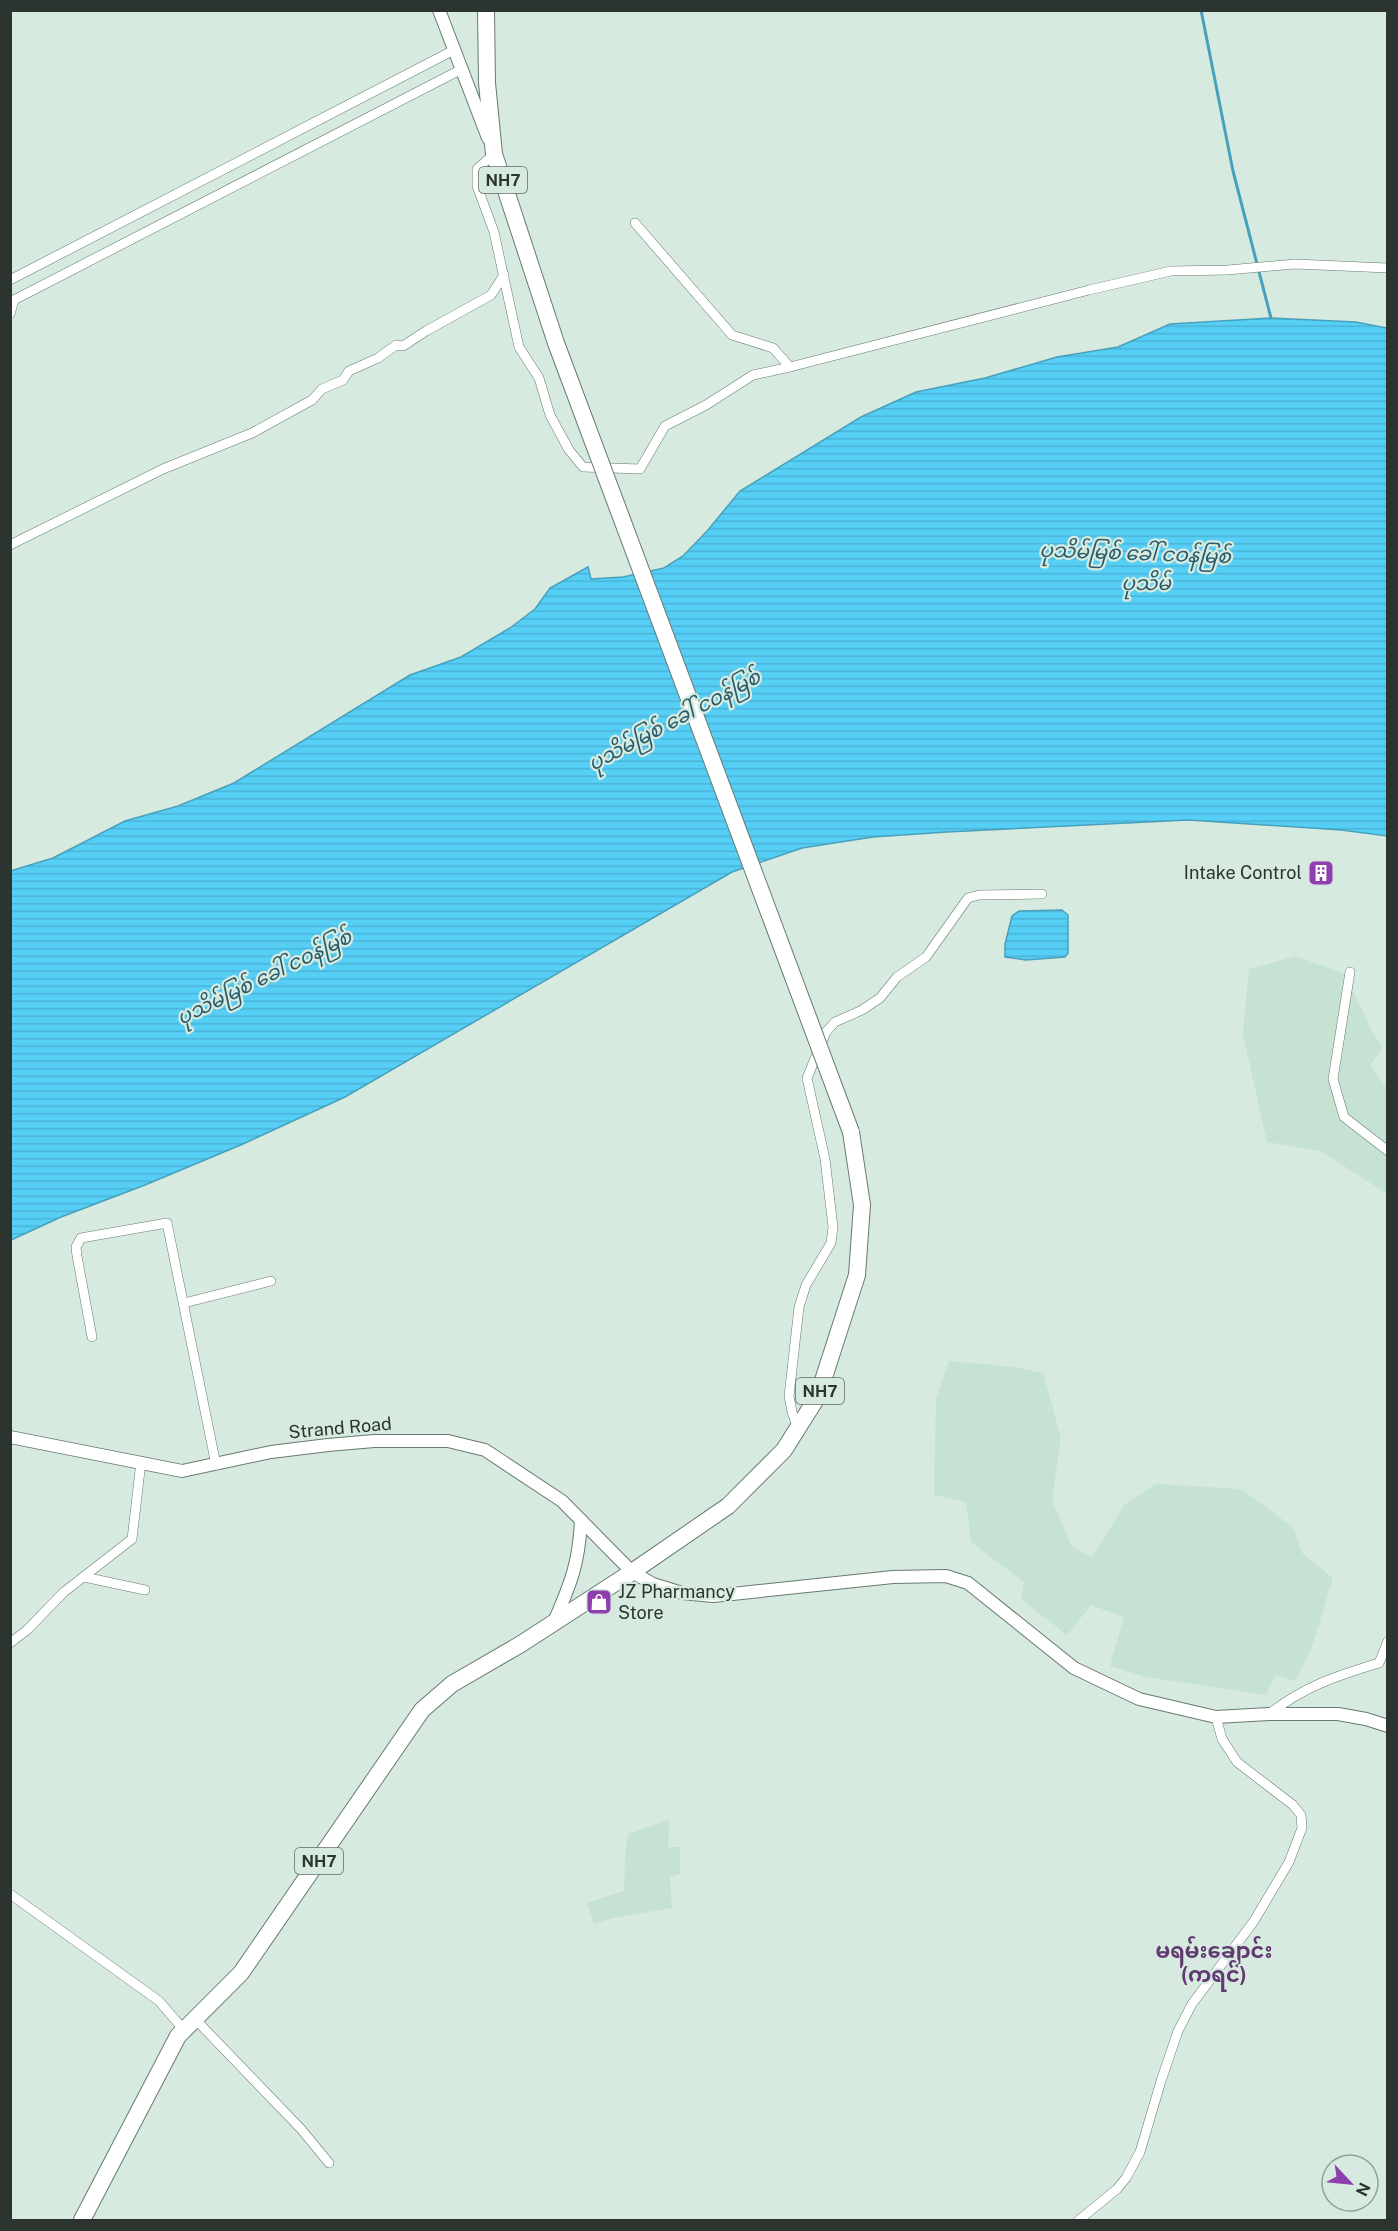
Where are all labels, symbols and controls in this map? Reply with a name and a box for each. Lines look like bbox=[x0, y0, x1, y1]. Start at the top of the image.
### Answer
road number: NH7 bbox=[479, 167, 527, 193]
water label: ပုသိမ်မြစ် ခေါ် ငဝန်မြစ် bbox=[1039, 536, 1233, 573]
water label: ပုသိမ် bbox=[1121, 569, 1172, 600]
water label: ပုသိမ်မြစ် ခေါ် ငဝန်မြစ် bbox=[583, 662, 768, 780]
building icon: Intake Control bbox=[1306, 858, 1336, 888]
place label: Intake Control bbox=[1184, 862, 1302, 883]
water label: ပုသိမ်မြစ် ခေါ် ငဝန်မြစ် bbox=[172, 922, 359, 1034]
road number: NH7 bbox=[796, 1378, 844, 1404]
street label: Strand Road bbox=[287, 1413, 392, 1442]
place label: JZ Pharmancy Store bbox=[618, 1581, 735, 1623]
shop icon: JZ Pharmancy Store bbox=[584, 1587, 614, 1617]
road number: NH7 bbox=[295, 1848, 343, 1874]
district label: မရမ်းချောင်း (ကရင်) bbox=[1156, 1935, 1272, 1992]
north arrow bbox=[1320, 2153, 1380, 2213]
text: N bbox=[1352, 2180, 1374, 2199]

